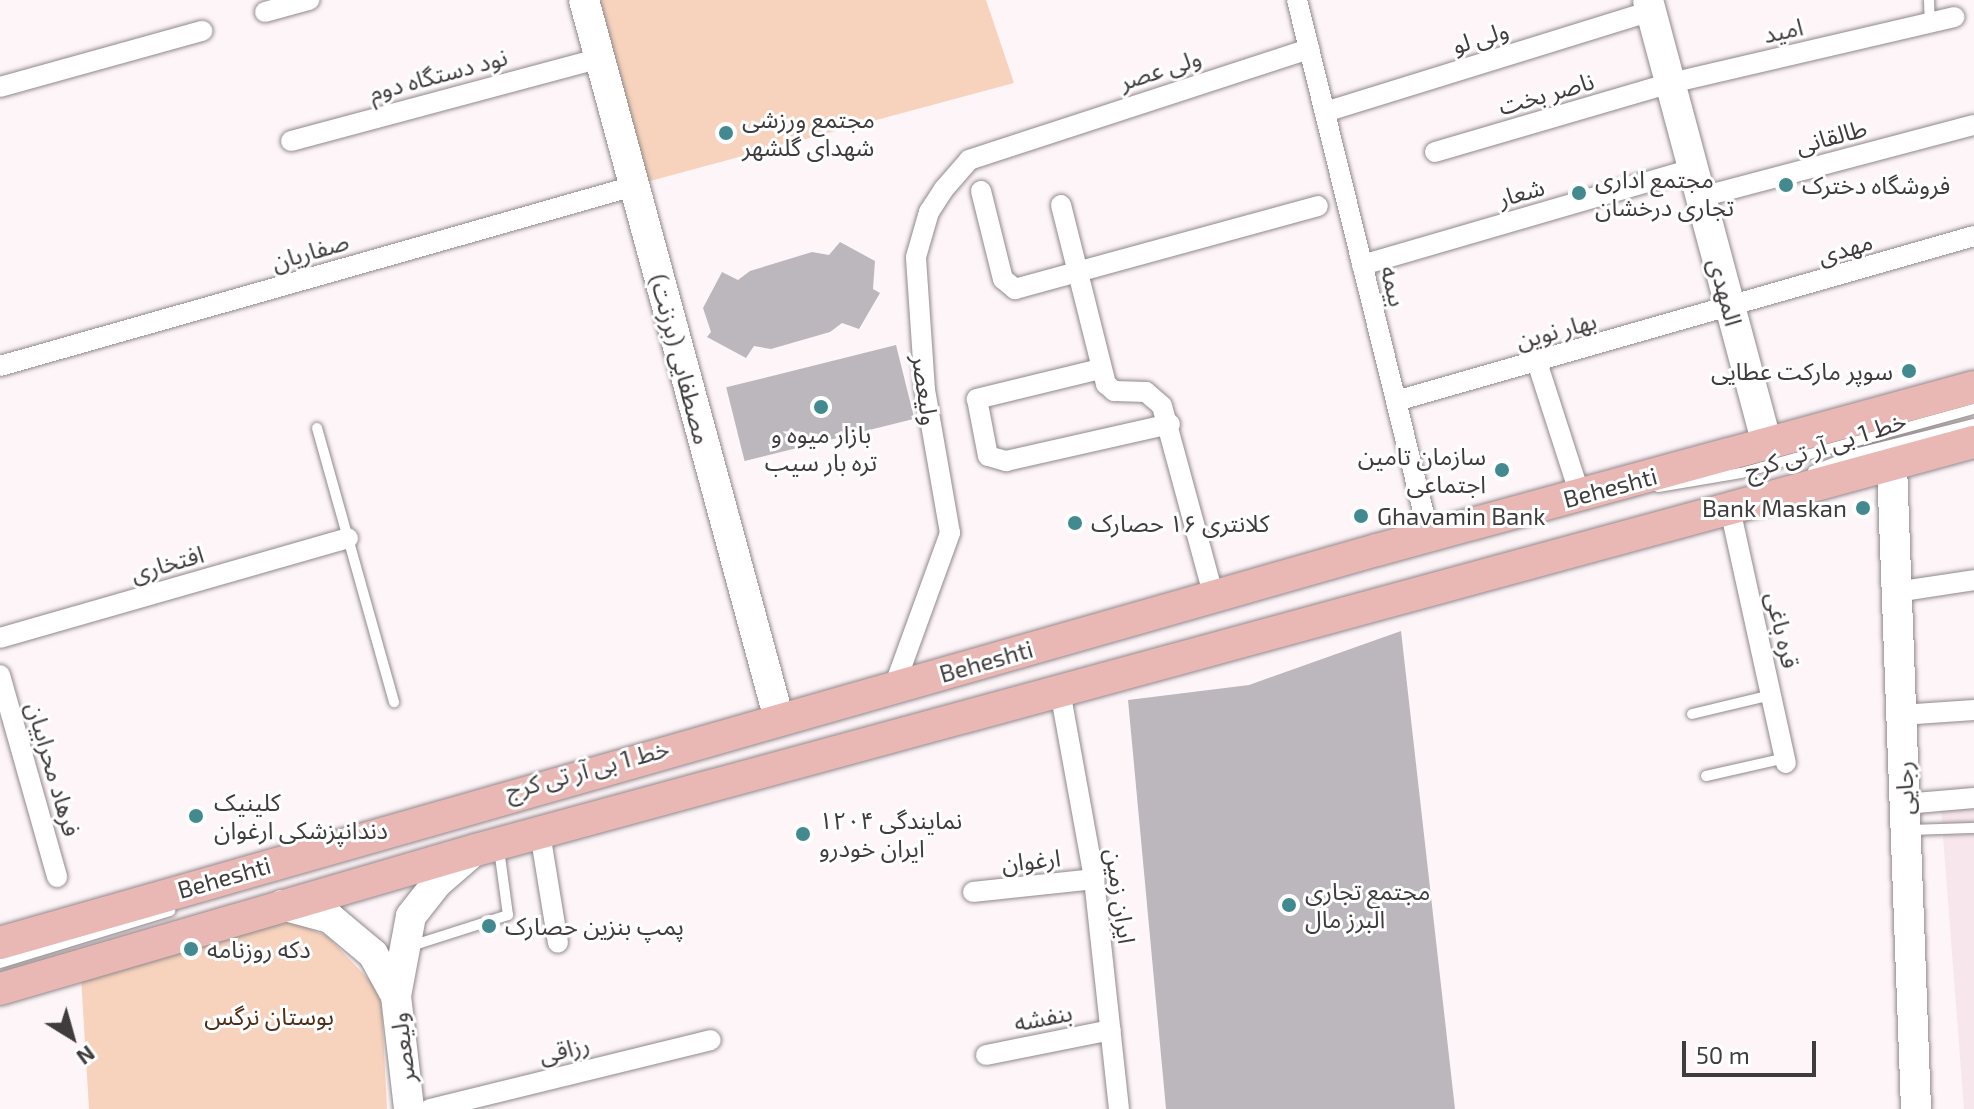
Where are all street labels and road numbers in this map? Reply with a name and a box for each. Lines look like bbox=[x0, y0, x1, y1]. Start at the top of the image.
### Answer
street label: امید bbox=[1760, 11, 1806, 49]
street label: ولی لو bbox=[1448, 15, 1512, 59]
street label: نود دستگاه دوم bbox=[366, 42, 510, 106]
street label: ولی عصر bbox=[1115, 42, 1205, 96]
street label: ناصر بخت bbox=[1495, 66, 1597, 120]
street label: طالقانی bbox=[1792, 113, 1870, 159]
street label: شعار bbox=[1494, 172, 1548, 212]
street label: صفاریان bbox=[268, 226, 352, 276]
street label: مهدی bbox=[1814, 226, 1876, 270]
street label: المهدی bbox=[1703, 255, 1749, 329]
street label: بیمه bbox=[1375, 263, 1413, 309]
street label: مصطفایی (برزنت) bbox=[644, 271, 718, 447]
street label: بهار نوین bbox=[1513, 305, 1599, 355]
street label: ولیعصر bbox=[907, 353, 945, 427]
street label: خط 1 بی آر تی کرج bbox=[1740, 405, 1910, 485]
street label: Beheshti bbox=[1560, 461, 1660, 513]
street label: افتخاری bbox=[127, 539, 207, 587]
street label: قره باغی bbox=[1760, 589, 1806, 671]
street label: Beheshti bbox=[936, 634, 1036, 688]
street label: فرهاد محرابیان bbox=[21, 699, 87, 839]
street label: خط 1 بی آر تی کرج bbox=[502, 733, 672, 805]
street label: رجایی bbox=[1889, 761, 1919, 815]
street label: ارغوان bbox=[1000, 843, 1062, 877]
street label: ایران زمین bbox=[1100, 846, 1142, 946]
street label: Beheshti bbox=[174, 850, 274, 904]
street label: بنفشه bbox=[1011, 997, 1075, 1037]
street label: ولیعصر bbox=[383, 1011, 421, 1085]
street label: رزاقی bbox=[536, 1029, 592, 1069]

